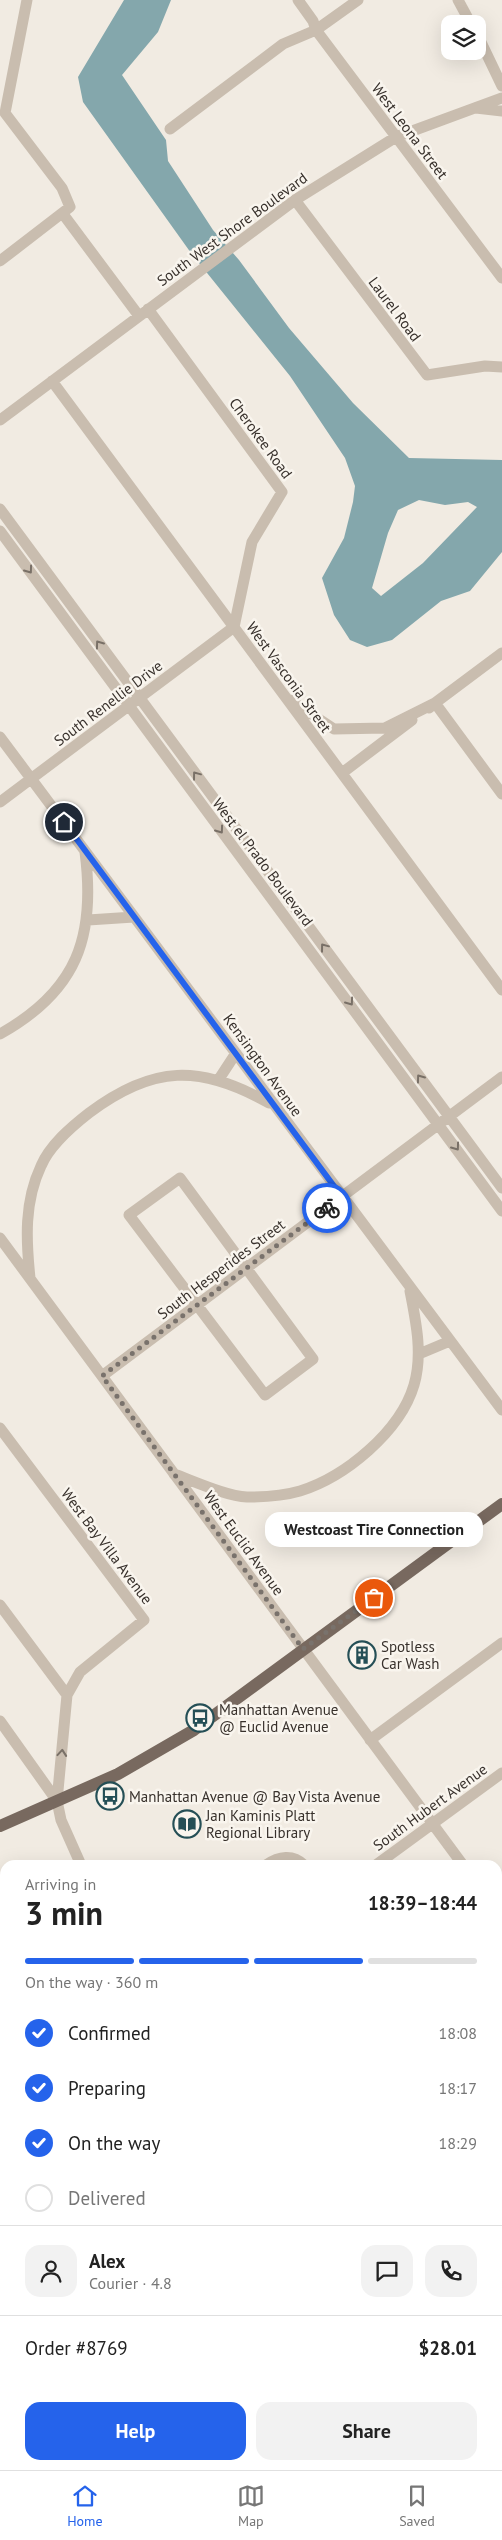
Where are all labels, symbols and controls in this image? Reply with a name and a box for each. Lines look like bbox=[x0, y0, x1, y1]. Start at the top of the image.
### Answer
map controls bbox=[441, 15, 486, 60]
button: layers bbox=[441, 15, 486, 60]
street label: West Leona Street bbox=[368, 79, 452, 183]
street label: South West Shore Boulevard bbox=[153, 168, 311, 290]
street label: Laurel Road bbox=[365, 273, 425, 345]
street label: Cherokee Road bbox=[225, 394, 297, 482]
one-way arrow bbox=[23, 564, 32, 574]
street label: West Vasconia Street bbox=[242, 618, 336, 736]
one-way arrow bbox=[96, 640, 105, 650]
street label: South Renellie Drive bbox=[50, 656, 166, 750]
one-way arrow bbox=[193, 771, 202, 781]
street label: West el Prado Boulevard bbox=[209, 794, 317, 930]
pin bbox=[43, 801, 85, 843]
icon: home bbox=[50, 808, 78, 836]
one-way arrow bbox=[215, 824, 223, 833]
one-way arrow bbox=[322, 944, 330, 953]
one-way arrow bbox=[344, 996, 352, 1005]
street label: Kensington Avenue bbox=[219, 1010, 307, 1120]
one-way arrow bbox=[418, 1075, 426, 1084]
one-way arrow bbox=[450, 1142, 459, 1151]
courier bbox=[302, 1183, 352, 1233]
icon: bike bbox=[313, 1194, 341, 1222]
street label: South Hesperides Street bbox=[154, 1215, 288, 1323]
street label: West Bay Villa Avenue bbox=[57, 1484, 157, 1608]
street label: West Euclid Avenue bbox=[200, 1487, 288, 1599]
callout: Westcoast Tire Connection bbox=[265, 1513, 483, 1548]
text: Westcoast Tire Connection bbox=[284, 1519, 464, 1539]
pin bbox=[353, 1577, 395, 1619]
icon: bag bbox=[360, 1584, 388, 1612]
place label: Spotless Car Wash bbox=[381, 1637, 439, 1673]
building icon: Spotless Car Wash bbox=[347, 1640, 377, 1670]
place label: Manhattan Avenue @ Euclid Avenue bbox=[219, 1700, 338, 1736]
bus stop icon: Manhattan Avenue @ Euclid Avenue bbox=[185, 1703, 215, 1733]
one-way arrow bbox=[56, 1748, 67, 1756]
street label: South Hubert Avenue bbox=[369, 1759, 491, 1855]
bus stop icon: Manhattan Avenue @ Bay Vista Avenue bbox=[95, 1781, 125, 1811]
place label: Manhattan Avenue @ Bay Vista Avenue bbox=[129, 1787, 380, 1806]
place label: Jan Kaminis Platt Regional Library bbox=[205, 1806, 315, 1842]
library icon: Jan Kaminis Platt Regional Library bbox=[172, 1809, 202, 1839]
text: Arriving in bbox=[25, 1874, 96, 1894]
text: 18:39–18:44 bbox=[368, 1891, 477, 1915]
text: 3 min bbox=[25, 1892, 103, 1934]
text: On the way · 360 m bbox=[25, 1972, 158, 1992]
icon: check bbox=[25, 2019, 53, 2047]
text: Confirmed bbox=[68, 2021, 151, 2045]
text: 18:08 bbox=[439, 2023, 477, 2043]
icon: check bbox=[25, 2074, 53, 2102]
text: Preparing bbox=[68, 2076, 146, 2100]
text: 18:17 bbox=[439, 2078, 477, 2098]
icon: check bbox=[25, 2129, 53, 2157]
text: On the way bbox=[68, 2131, 160, 2155]
text: 18:29 bbox=[439, 2133, 477, 2153]
text: Delivered bbox=[68, 2186, 146, 2210]
button: person bbox=[25, 2245, 77, 2297]
button: chat bbox=[361, 2245, 413, 2297]
button: phone bbox=[425, 2245, 477, 2297]
text: Alex bbox=[89, 2249, 125, 2273]
text: Courier · 4.8 bbox=[89, 2273, 172, 2293]
text: Order #8769 bbox=[25, 2336, 128, 2360]
text: $28.01 bbox=[418, 2336, 477, 2360]
button: Help bbox=[25, 2402, 246, 2460]
button: Share bbox=[256, 2402, 477, 2460]
tab: Home bbox=[67, 2482, 103, 2530]
tab: Map bbox=[237, 2482, 265, 2530]
tab: Saved bbox=[399, 2482, 435, 2530]

